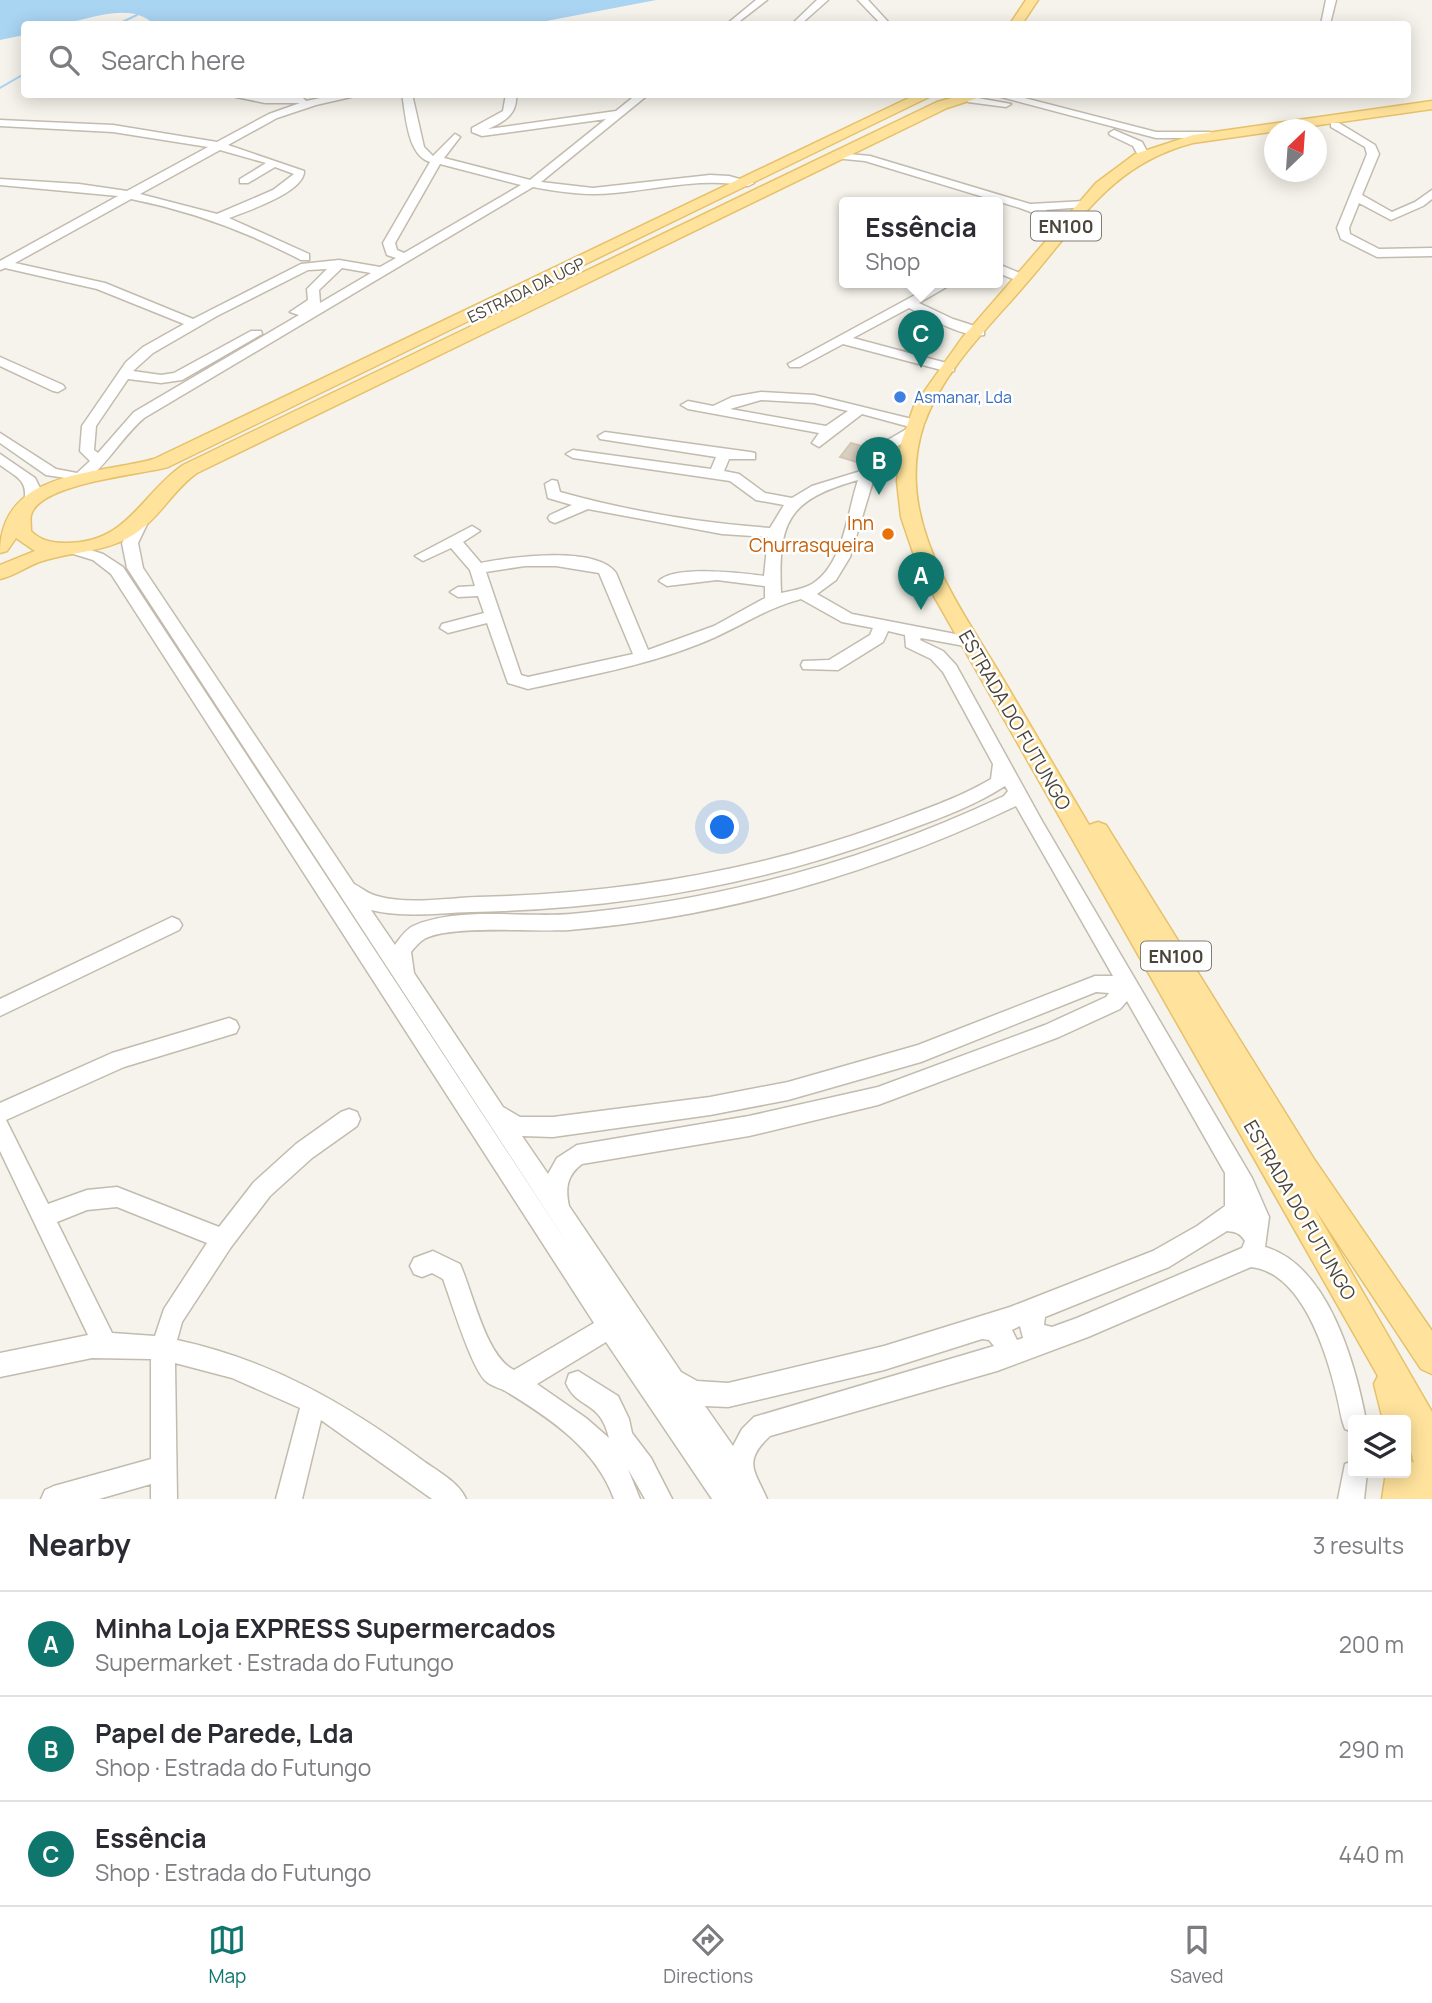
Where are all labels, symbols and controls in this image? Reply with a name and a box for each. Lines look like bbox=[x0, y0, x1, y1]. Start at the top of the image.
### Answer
search box bbox=[21, 21, 1411, 98]
icon: search bbox=[45, 41, 83, 79]
text: Search here bbox=[101, 42, 246, 78]
north arrow bbox=[1264, 119, 1327, 182]
popup bbox=[839, 197, 1003, 288]
text: Essência bbox=[865, 209, 977, 245]
road number: EN100 bbox=[1031, 211, 1101, 240]
text: Shop bbox=[865, 245, 920, 277]
street label: ESTRADA DA UGP bbox=[464, 252, 589, 328]
pin: C bbox=[898, 310, 944, 368]
place label: Asmanar, Lda bbox=[914, 386, 1012, 408]
marker: Asmanar, Lda bbox=[892, 389, 908, 405]
pin: B bbox=[856, 437, 902, 495]
place label: Inn Churrasqueira bbox=[749, 510, 874, 558]
marker: Inn Churrasqueira bbox=[880, 526, 896, 542]
pin: A bbox=[898, 552, 944, 610]
street label: ESTRADA DO FUTUNGO bbox=[953, 625, 1077, 815]
your location bbox=[705, 810, 739, 844]
road number: EN100 bbox=[1141, 942, 1211, 971]
street label: ESTRADA DO FUTUNGO bbox=[1238, 1115, 1362, 1305]
map controls bbox=[1348, 1415, 1411, 1478]
button: layers bbox=[1348, 1415, 1411, 1478]
text: Nearby bbox=[28, 1524, 131, 1565]
text: 3 results bbox=[1313, 1529, 1404, 1561]
text: Minha Loja EXPRESS Supermercados bbox=[95, 1610, 556, 1646]
text: A bbox=[43, 1628, 59, 1660]
text: 200 m bbox=[1339, 1628, 1404, 1660]
text: Supermarket · Estrada do Futungo bbox=[95, 1646, 454, 1678]
text: Papel de Parede, Lda bbox=[95, 1715, 353, 1751]
text: B bbox=[44, 1733, 58, 1765]
text: 290 m bbox=[1338, 1733, 1404, 1765]
text: Shop · Estrada do Futungo bbox=[95, 1751, 371, 1783]
text: Essência bbox=[95, 1820, 207, 1856]
text: C bbox=[43, 1838, 60, 1870]
text: 440 m bbox=[1339, 1838, 1404, 1870]
text: Shop · Estrada do Futungo bbox=[95, 1856, 371, 1888]
tab: Map bbox=[208, 1921, 246, 1989]
tab: Directions bbox=[663, 1921, 753, 1989]
tab: Saved bbox=[1170, 1921, 1224, 1989]

